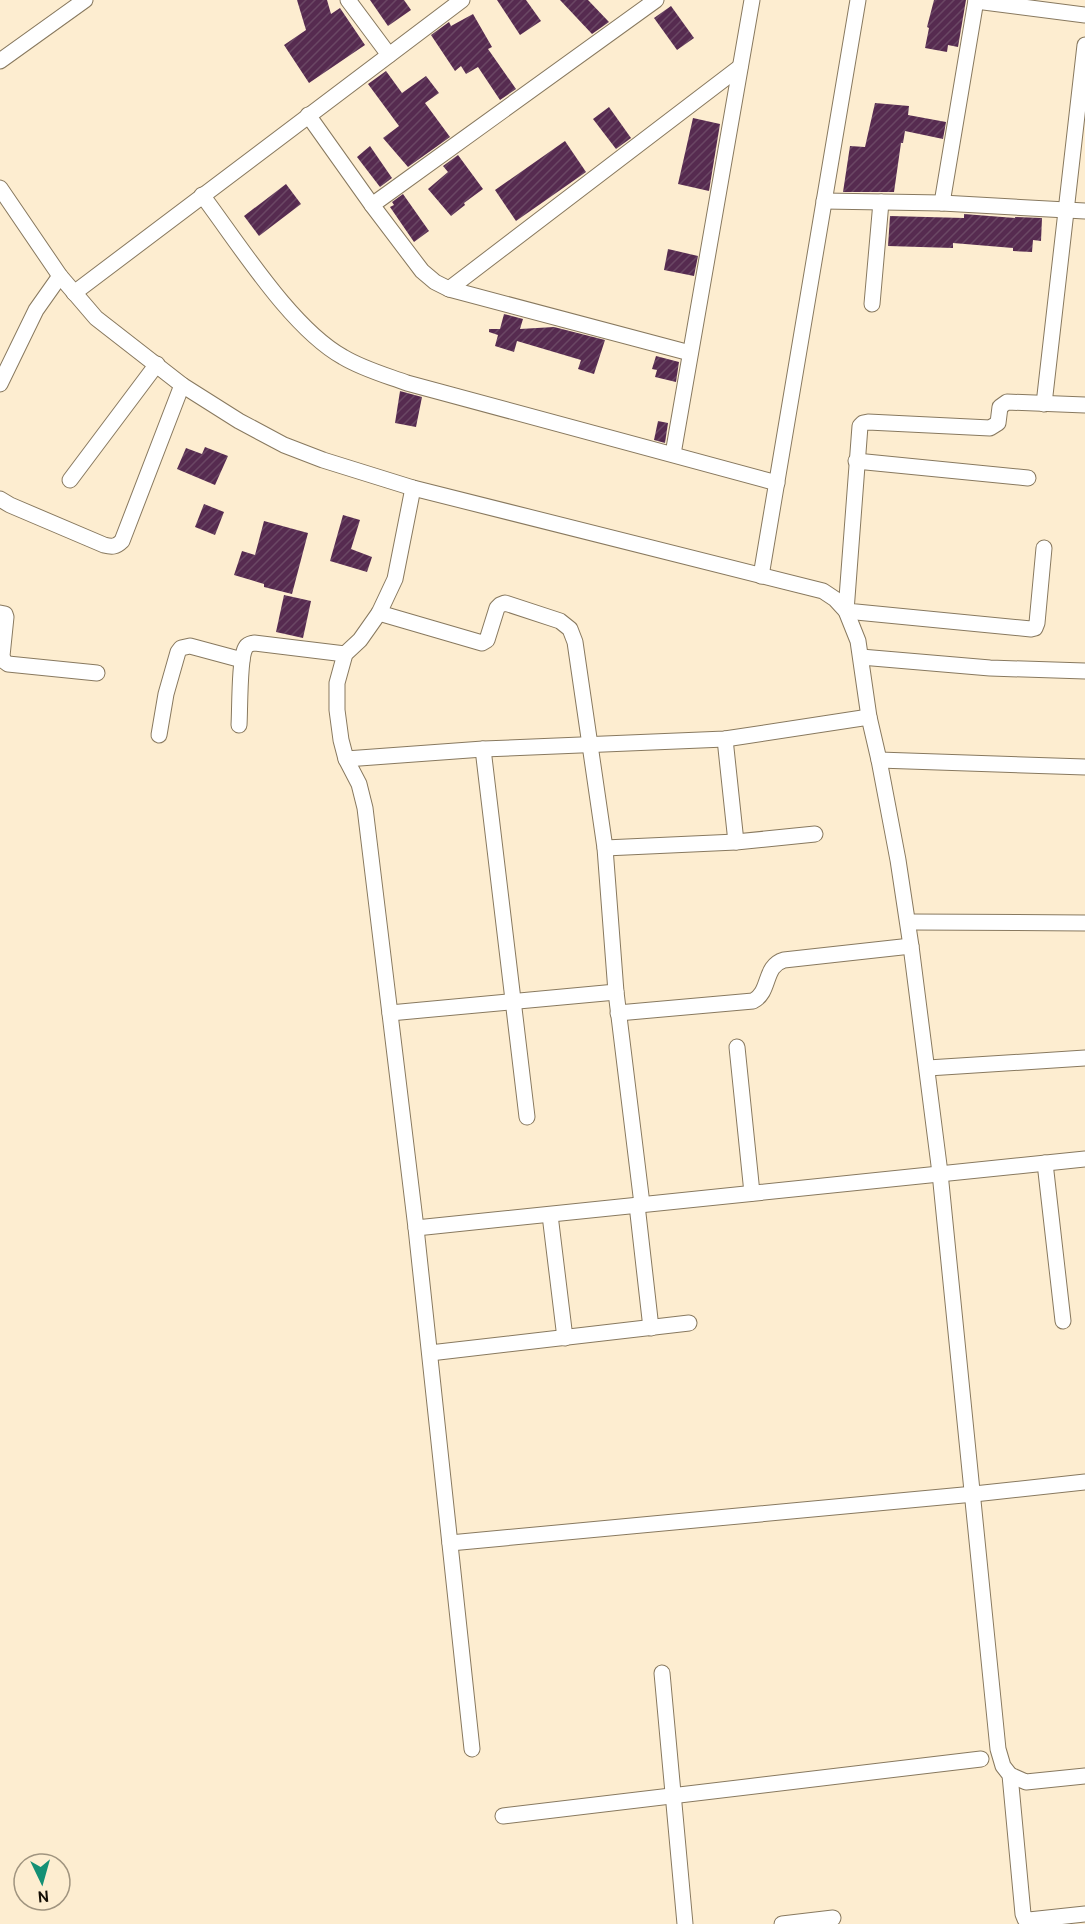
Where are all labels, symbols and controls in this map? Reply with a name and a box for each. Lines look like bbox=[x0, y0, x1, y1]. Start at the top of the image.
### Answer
north arrow bbox=[12, 1852, 72, 1912]
text: N bbox=[37, 1886, 50, 1906]

